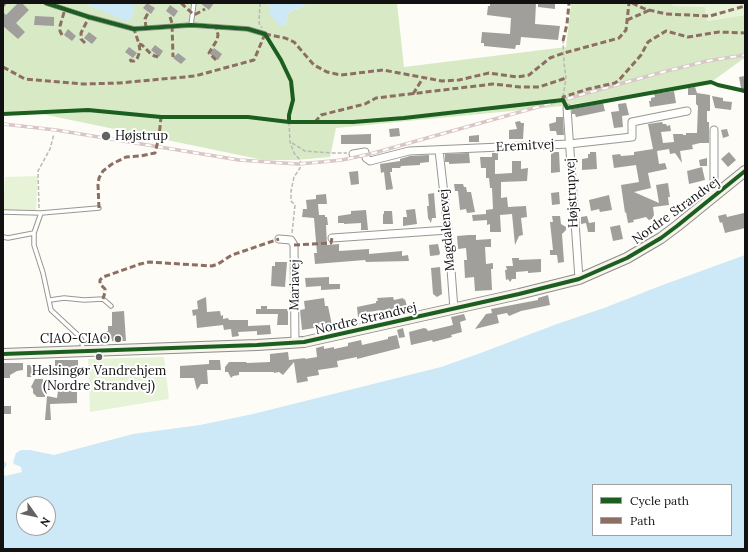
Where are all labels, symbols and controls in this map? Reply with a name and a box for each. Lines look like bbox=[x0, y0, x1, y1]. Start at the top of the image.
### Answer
place label: Højstrup bbox=[115, 128, 168, 144]
marker: Højstrup bbox=[100, 130, 112, 142]
street label: Eremitvej bbox=[495, 137, 555, 155]
street label: Højstrupvej bbox=[562, 158, 582, 228]
street label: Nordre Strandvej bbox=[629, 174, 723, 248]
street label: Magdalenevej bbox=[436, 188, 458, 272]
street label: Mariavej bbox=[287, 259, 303, 311]
street label: Nordre Strandvej bbox=[314, 300, 418, 338]
place label: CIAO-CIAO bbox=[40, 331, 110, 347]
marker: CIAO-CIAO bbox=[113, 334, 123, 344]
marker: Helsingør Vandrehjem (Nordre Strandvej) bbox=[94, 352, 104, 362]
place label: Helsingør Vandrehjem (Nordre Strandvej) bbox=[32, 363, 166, 394]
legend bbox=[592, 484, 732, 536]
text: Cycle path bbox=[630, 493, 689, 508]
north arrow bbox=[16, 496, 56, 536]
text: Path bbox=[630, 513, 655, 528]
text: N bbox=[37, 515, 53, 529]

